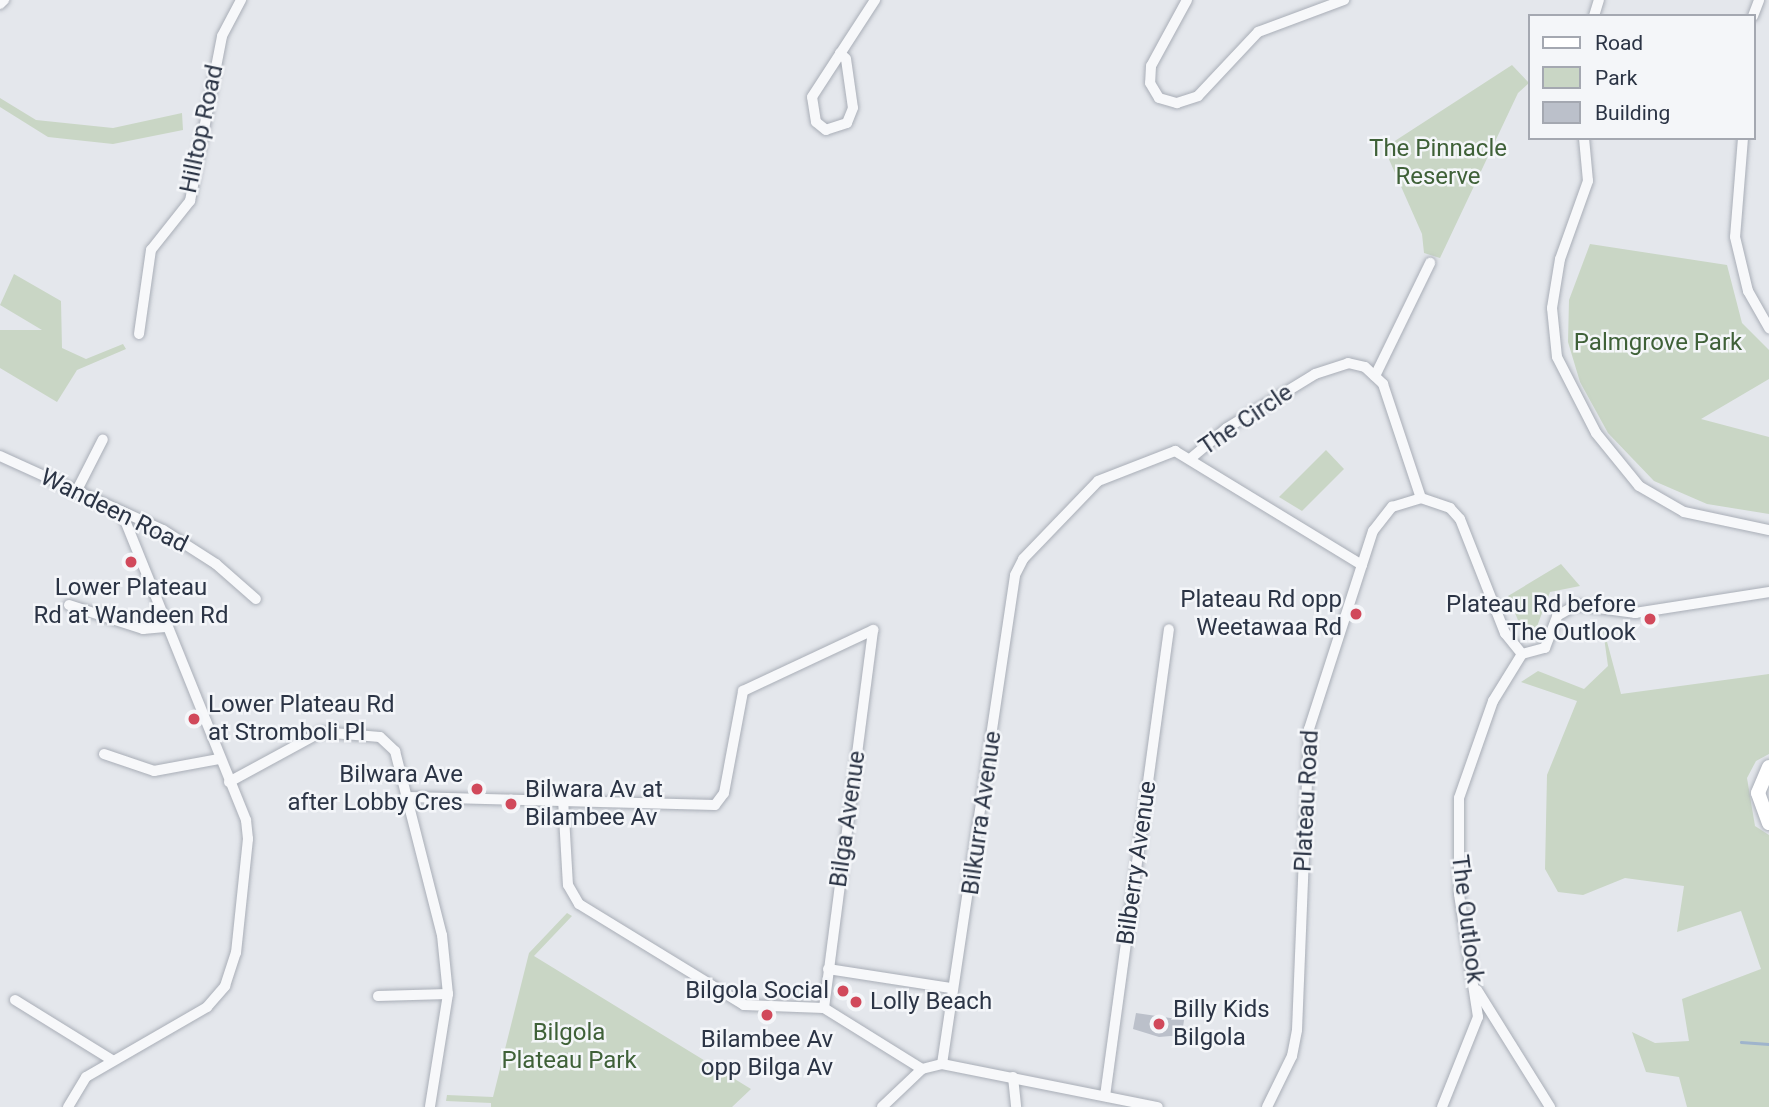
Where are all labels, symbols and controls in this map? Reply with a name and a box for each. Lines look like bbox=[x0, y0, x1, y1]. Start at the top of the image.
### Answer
legend bbox=[1528, 14, 1755, 140]
text: Road bbox=[1595, 31, 1643, 55]
street label: Hilltop Road bbox=[174, 62, 230, 196]
text: Park bbox=[1595, 66, 1637, 90]
text: Building bbox=[1595, 101, 1670, 125]
park label: The Pinnacle Reserve bbox=[1369, 135, 1507, 191]
park label: Palmgrove Park bbox=[1574, 329, 1742, 357]
street label: The Circle bbox=[1194, 378, 1298, 462]
street label: Wandeen Road bbox=[36, 463, 192, 559]
marker: Lower Plateau Rd at Wandeen Rd bbox=[123, 554, 139, 570]
place label: Lower Plateau Rd at Wandeen Rd bbox=[34, 574, 228, 630]
place label: Plateau Rd opp Weetawaa Rd bbox=[1180, 586, 1342, 642]
place label: Plateau Rd before The Outlook bbox=[1446, 591, 1636, 647]
marker: Plateau Rd opp Weetawaa Rd bbox=[1348, 606, 1364, 622]
marker: Plateau Rd before The Outlook bbox=[1642, 611, 1658, 627]
place label: Lower Plateau Rd at Stromboli Pl bbox=[208, 691, 395, 747]
marker: Lower Plateau Rd at Stromboli Pl bbox=[186, 711, 202, 727]
street label: Bilkurra Avenue bbox=[956, 729, 1008, 897]
street label: Plateau Road bbox=[1289, 729, 1325, 873]
street label: Bilga Avenue bbox=[824, 749, 872, 889]
place label: Bilwara Ave after Lobby Cres bbox=[288, 761, 463, 817]
place label: Bilwara Av at Bilambee Av bbox=[525, 776, 663, 832]
street label: Bilberry Avenue bbox=[1111, 779, 1163, 947]
marker: Bilwara Ave after Lobby Cres bbox=[469, 781, 485, 797]
marker: Bilwara Av at Bilambee Av bbox=[503, 796, 519, 812]
street label: The Outlook bbox=[1445, 853, 1489, 985]
place label: Bilgola Social bbox=[685, 977, 829, 1005]
marker: Bilgola Social bbox=[835, 983, 851, 999]
place label: Lolly Beach bbox=[870, 988, 992, 1016]
marker: Lolly Beach bbox=[848, 994, 864, 1010]
place label: Billy Kids Bilgola bbox=[1173, 996, 1270, 1052]
marker: Bilambee Av opp Bilga Av bbox=[759, 1007, 775, 1023]
marker: Billy Kids Bilgola bbox=[1151, 1016, 1167, 1032]
park label: Bilgola Plateau Park bbox=[501, 1019, 637, 1075]
place label: Bilambee Av opp Bilga Av bbox=[701, 1026, 833, 1082]

